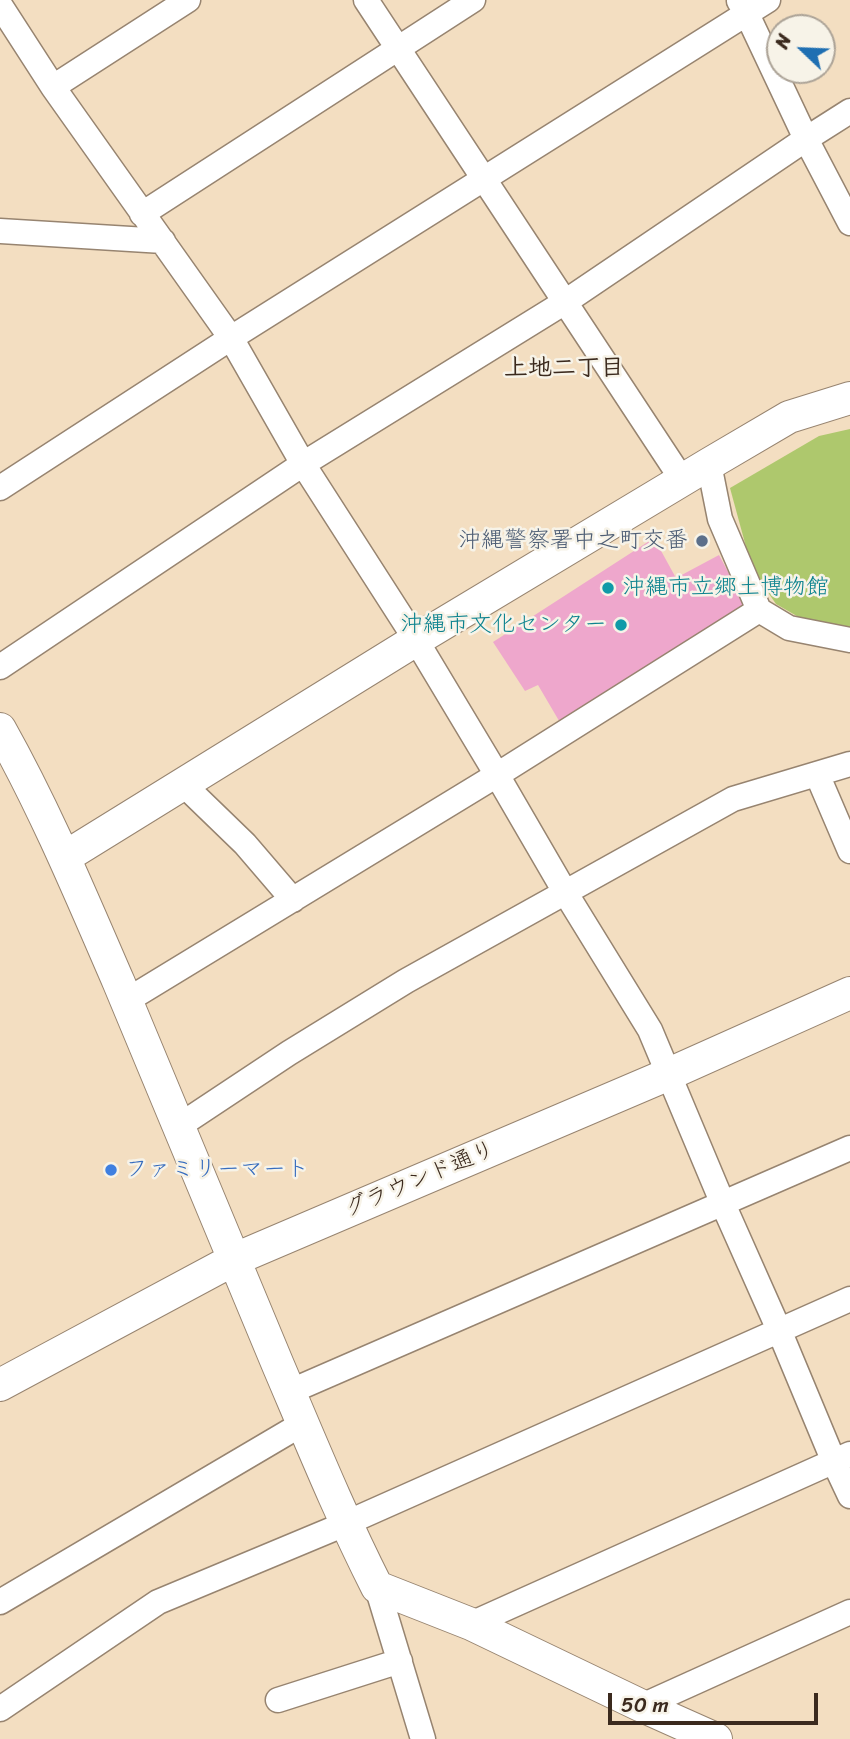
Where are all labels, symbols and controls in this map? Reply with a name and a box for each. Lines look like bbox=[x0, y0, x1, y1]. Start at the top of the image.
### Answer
north arrow bbox=[766, 14, 836, 84]
text: N bbox=[765, 29, 801, 54]
district label: 上地二丁目 bbox=[504, 355, 624, 383]
place label: 沖縄警察署中之町交番 bbox=[458, 527, 688, 555]
marker: 沖縄警察署中之町交番 bbox=[694, 533, 710, 549]
place label: 沖縄市立郷土博物館 bbox=[622, 574, 829, 602]
marker: 沖縄市立郷土博物館 bbox=[600, 580, 616, 596]
place label: 沖縄市文化センター bbox=[400, 611, 607, 639]
marker: 沖縄市文化センター bbox=[613, 617, 629, 633]
street label: グラウンド通り bbox=[341, 1136, 499, 1224]
place label: ファミリーマート bbox=[125, 1156, 309, 1184]
marker: ファミリーマート bbox=[103, 1162, 119, 1178]
scale bar bbox=[612, 1680, 822, 1724]
text: 50 m bbox=[621, 1686, 669, 1724]

